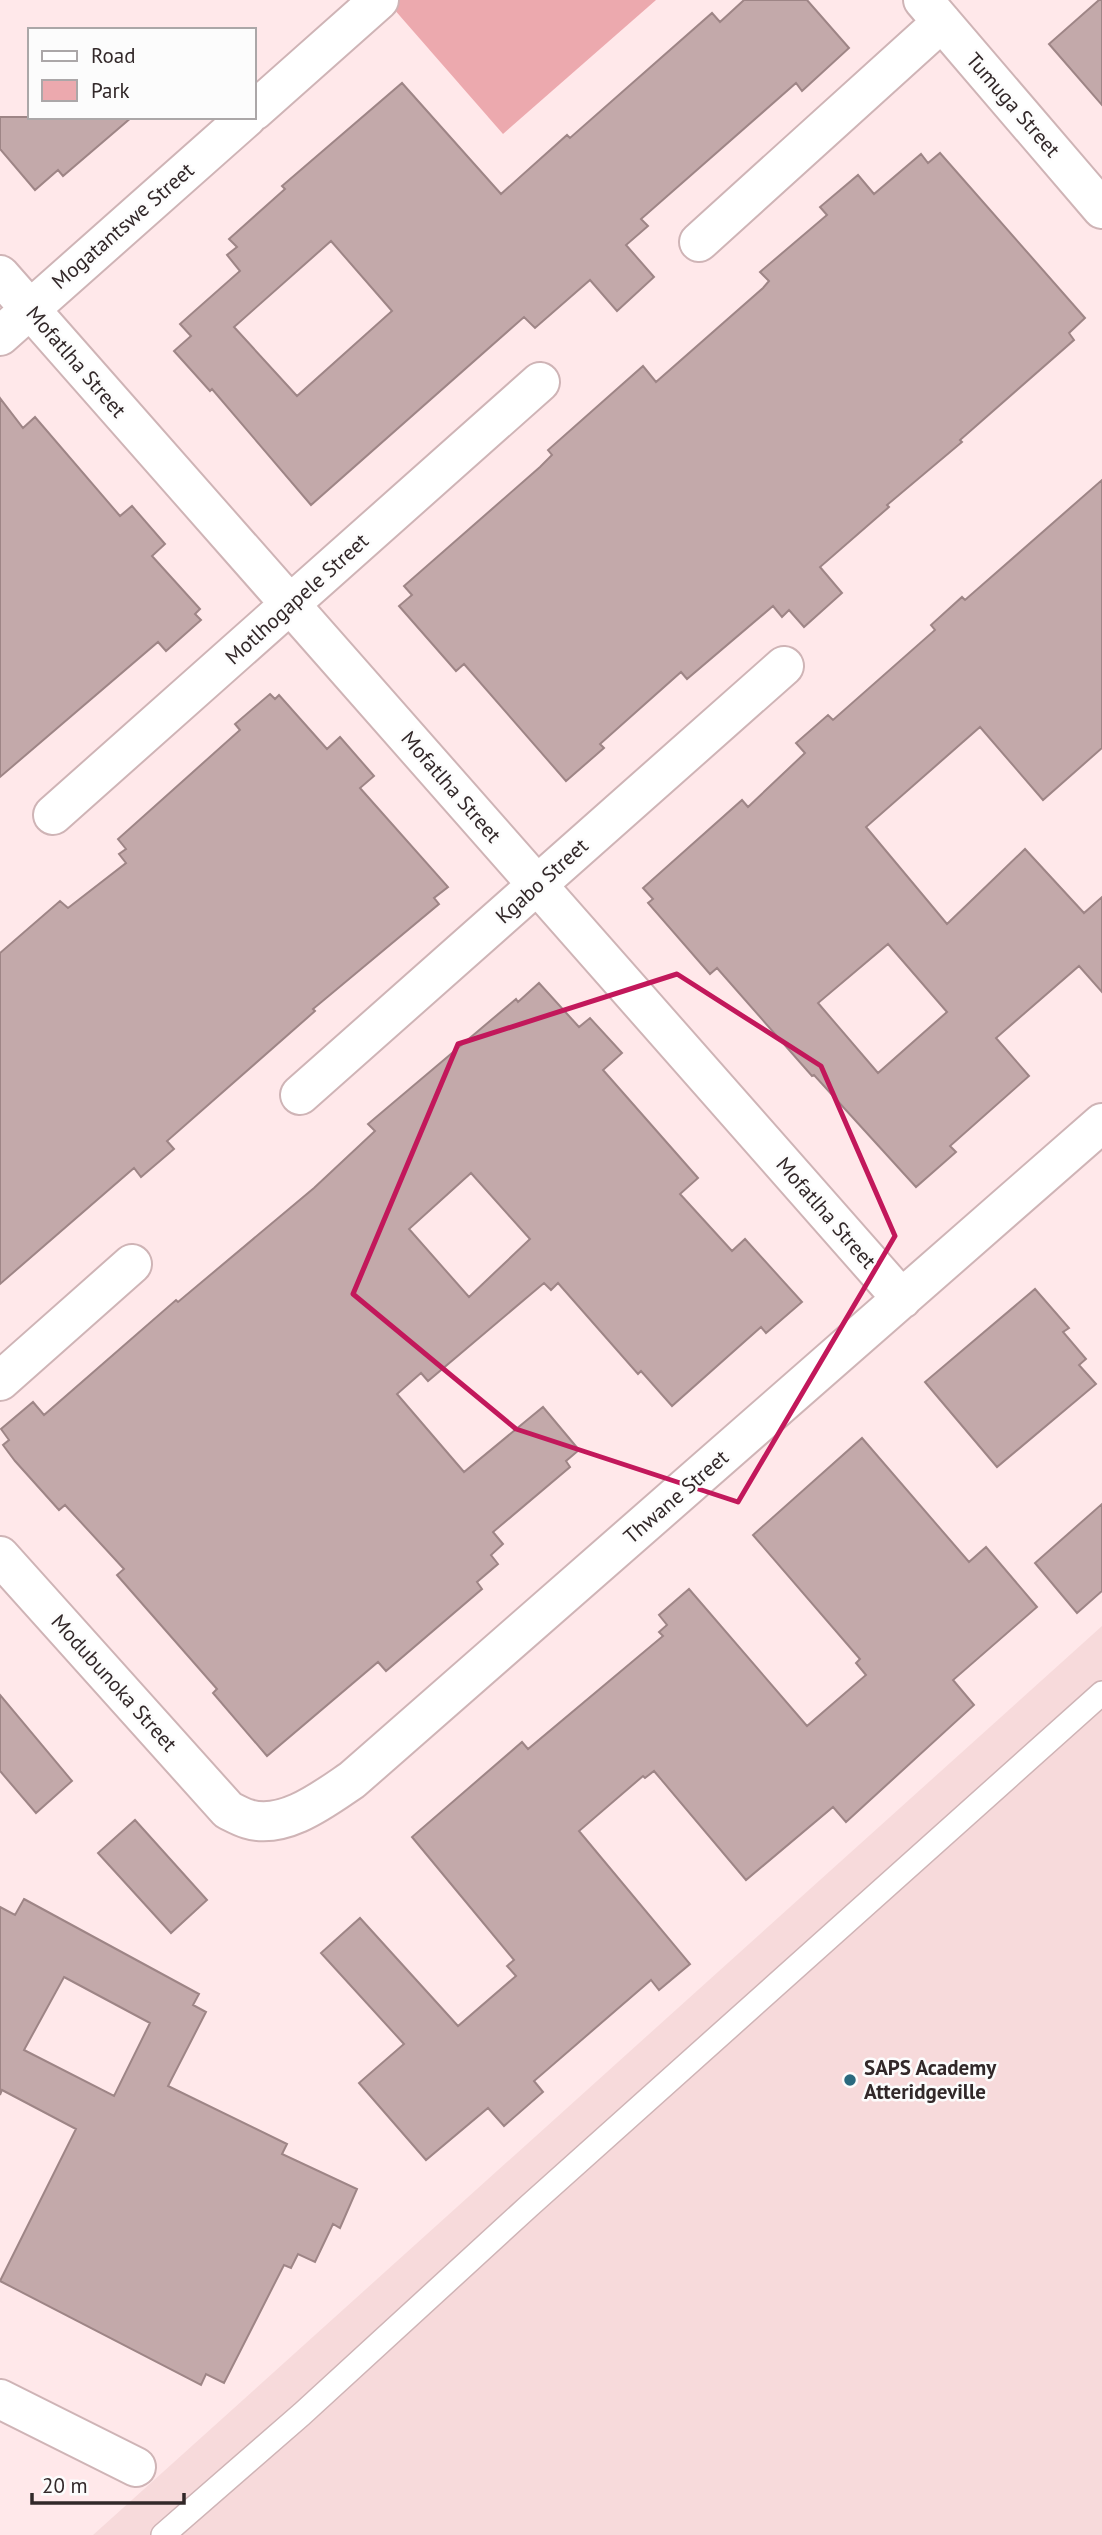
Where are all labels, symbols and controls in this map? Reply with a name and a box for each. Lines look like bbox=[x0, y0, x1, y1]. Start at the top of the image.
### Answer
legend bbox=[28, 28, 256, 119]
text: Road bbox=[91, 42, 135, 69]
street label: Tumuga Street bbox=[961, 47, 1066, 163]
text: Park bbox=[91, 77, 130, 104]
street label: Mogatantswe Street bbox=[46, 157, 199, 295]
street label: Mofatlha Street bbox=[21, 300, 132, 423]
street label: Motlhogapele Street bbox=[219, 527, 374, 670]
street label: Mofatlha Street bbox=[396, 725, 507, 848]
street label: Kgabo Street bbox=[490, 832, 594, 929]
street label: Mofatlha Street bbox=[771, 1151, 882, 1274]
street label: Thwane Street bbox=[618, 1444, 734, 1550]
street label: Modubunoka Street bbox=[46, 1608, 183, 1757]
place label: SAPS Academy Atteridgeville bbox=[864, 2054, 997, 2105]
marker: SAPS Academy Atteridgeville bbox=[842, 2072, 858, 2088]
scale bar bbox=[32, 2462, 184, 2506]
text: 20 m bbox=[42, 2472, 88, 2499]

